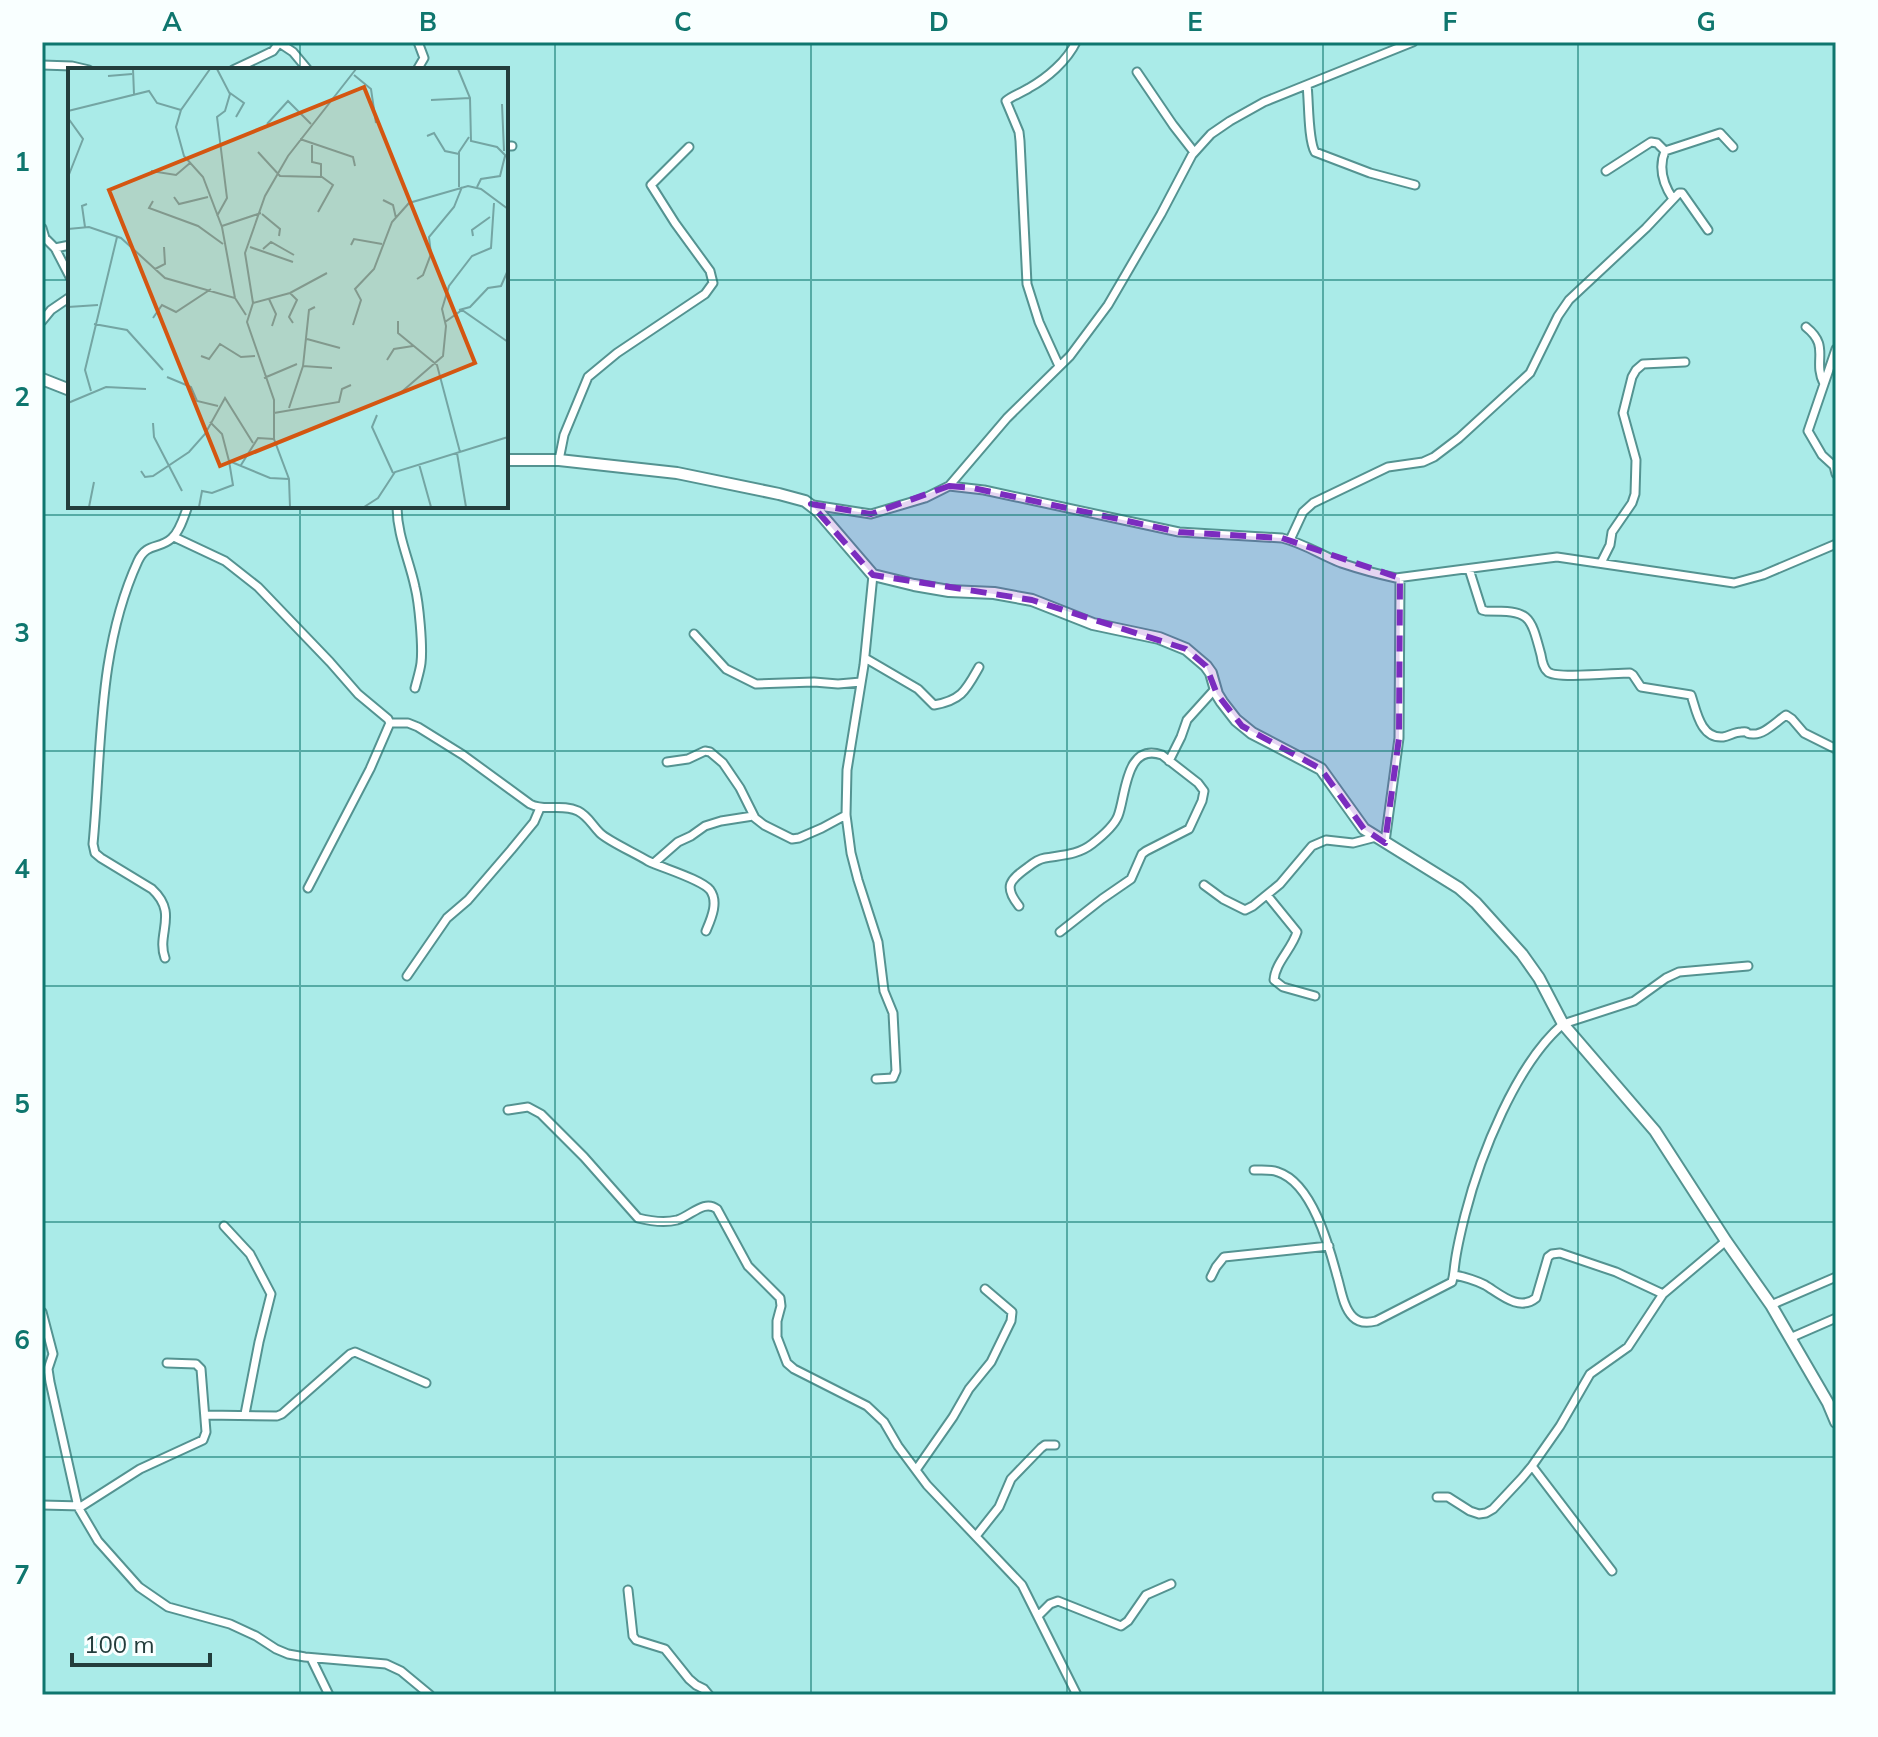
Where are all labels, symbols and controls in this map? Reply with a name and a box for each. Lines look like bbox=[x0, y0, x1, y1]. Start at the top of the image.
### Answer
text: A bbox=[162, 5, 182, 38]
text: B bbox=[419, 5, 437, 38]
text: C bbox=[674, 5, 692, 38]
text: D bbox=[929, 5, 949, 38]
text: E bbox=[1187, 5, 1203, 38]
text: F bbox=[1443, 5, 1458, 38]
text: G bbox=[1696, 5, 1716, 38]
inset map bbox=[68, 68, 508, 508]
text: 1 bbox=[14, 145, 30, 178]
text: 2 bbox=[14, 380, 30, 413]
text: 3 bbox=[14, 616, 30, 649]
text: 4 bbox=[14, 852, 30, 885]
text: 5 bbox=[14, 1087, 30, 1120]
text: 6 bbox=[14, 1323, 30, 1356]
text: 7 bbox=[14, 1558, 30, 1591]
scale bar bbox=[72, 1617, 210, 1667]
text: 100 m bbox=[84, 1629, 155, 1659]

